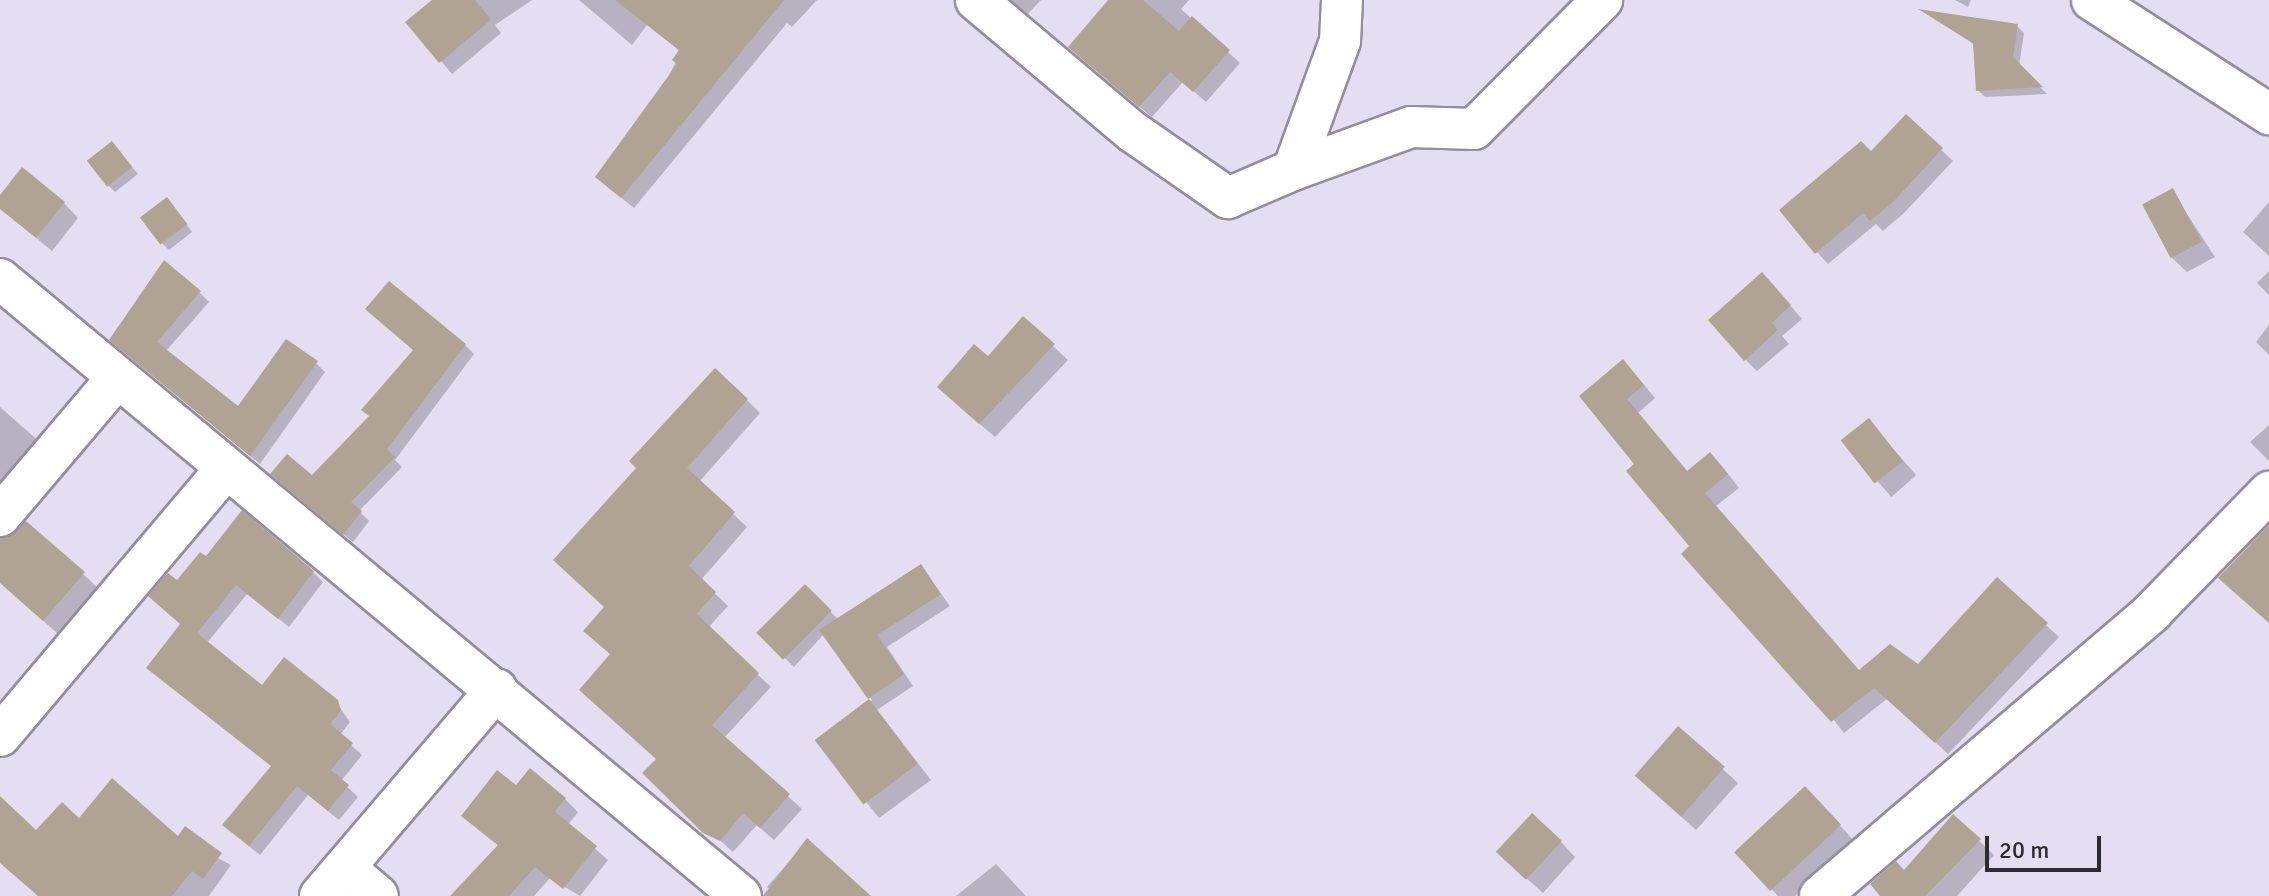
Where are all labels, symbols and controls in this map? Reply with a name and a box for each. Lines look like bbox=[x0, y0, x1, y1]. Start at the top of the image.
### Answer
scale bar bbox=[1989, 820, 2105, 870]
text: 20 m bbox=[1999, 835, 2049, 865]

